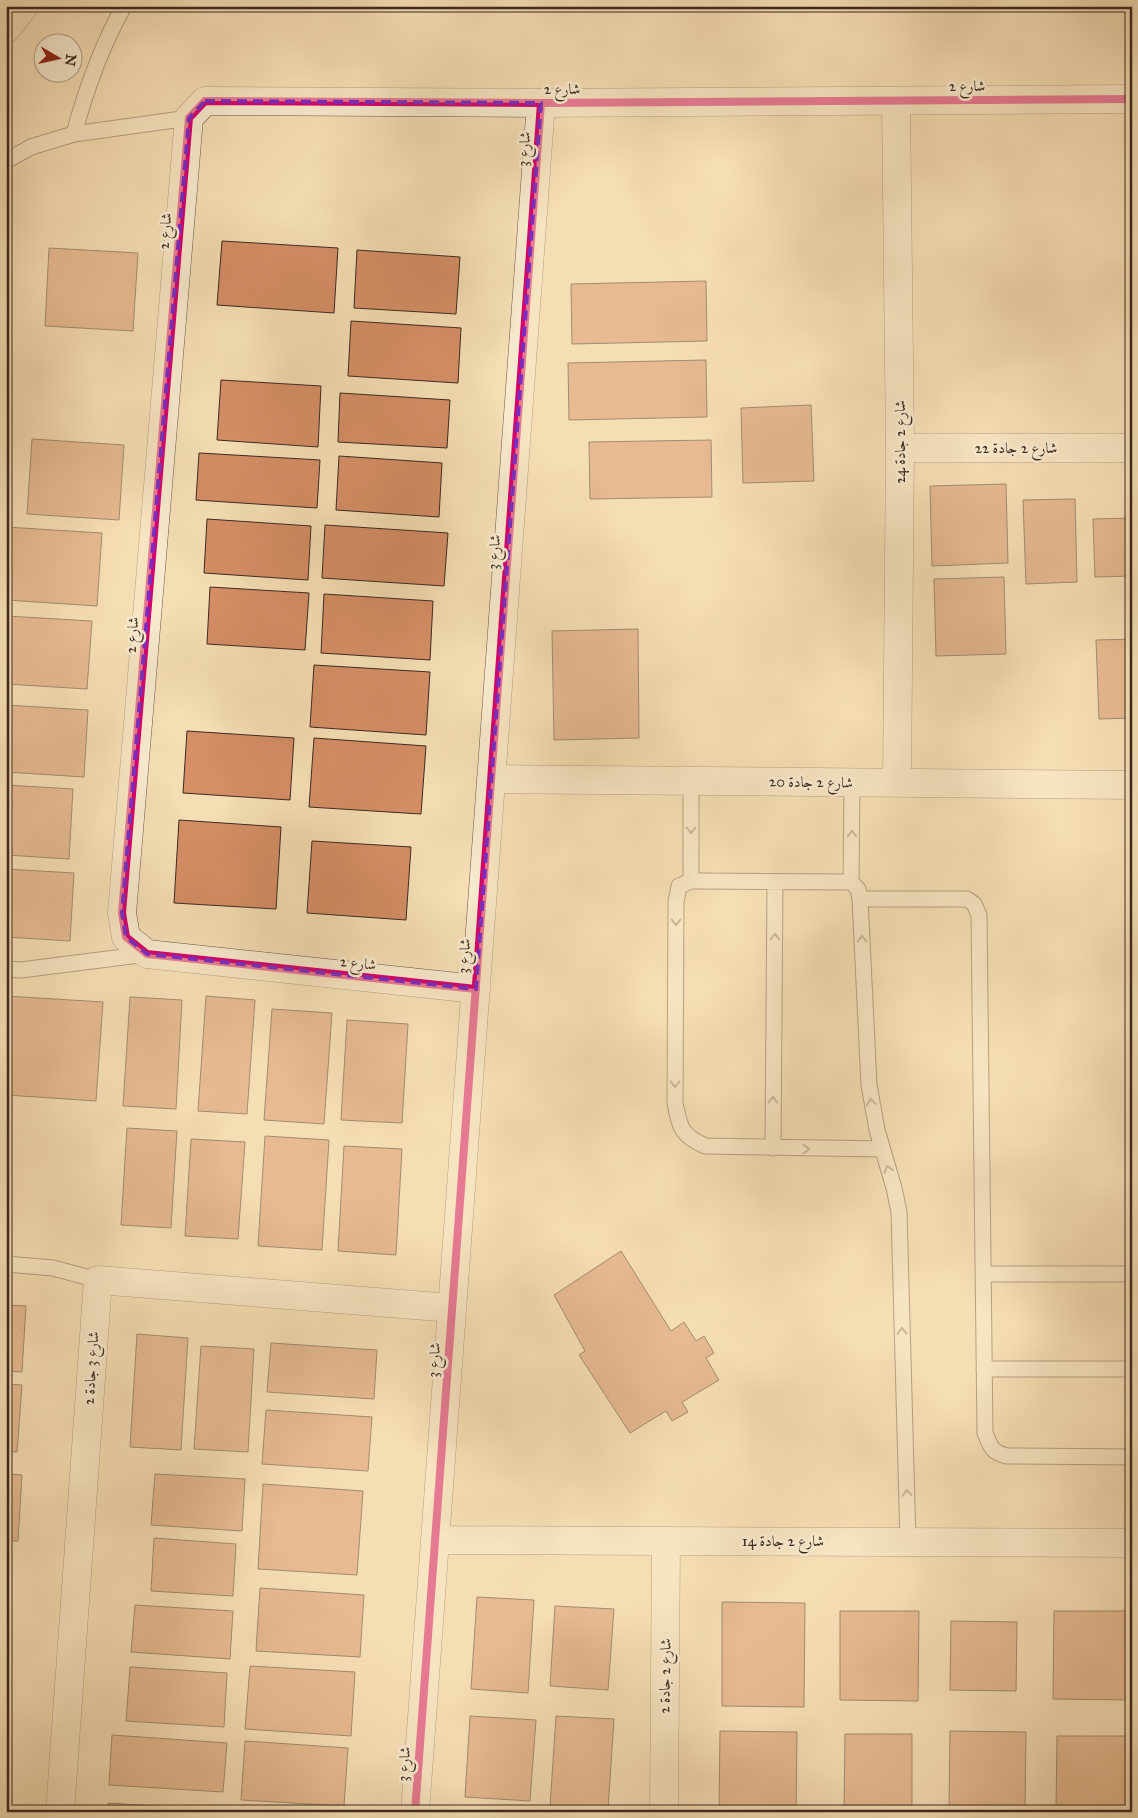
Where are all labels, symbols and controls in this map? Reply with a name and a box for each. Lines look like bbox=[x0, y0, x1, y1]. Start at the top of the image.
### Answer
north arrow bbox=[32, 32, 82, 82]
text: N bbox=[61, 53, 80, 67]
street label: شارع 2 bbox=[949, 77, 985, 99]
street label: شارع 2 bbox=[544, 80, 580, 102]
street label: شارع 3 bbox=[514, 131, 538, 168]
street label: شارع 2 bbox=[154, 212, 180, 250]
street label: شارع 2 جادة 24 bbox=[891, 400, 913, 484]
street label: شارع 2 جادة 22 bbox=[975, 439, 1057, 461]
street label: شارع 3 bbox=[484, 534, 508, 571]
street label: شارع 2 bbox=[121, 616, 147, 654]
street label: شارع 2 جادة 20 bbox=[769, 772, 853, 796]
one-way arrow bbox=[686, 826, 696, 834]
one-way arrow bbox=[846, 829, 857, 837]
one-way arrow bbox=[671, 918, 681, 926]
one-way arrow bbox=[769, 933, 780, 941]
one-way arrow bbox=[857, 935, 868, 943]
street label: شارع 3 bbox=[454, 938, 478, 975]
street label: شارع 2 bbox=[338, 952, 377, 978]
one-way arrow bbox=[670, 1081, 680, 1089]
one-way arrow bbox=[768, 1095, 778, 1103]
one-way arrow bbox=[866, 1097, 877, 1105]
one-way arrow bbox=[802, 1143, 810, 1154]
one-way arrow bbox=[884, 1166, 894, 1174]
one-way arrow bbox=[897, 1326, 908, 1334]
street label: شارع 3 جادة 2 bbox=[79, 1330, 107, 1406]
street label: شارع 3 bbox=[424, 1342, 448, 1379]
one-way arrow bbox=[902, 1489, 912, 1496]
street label: شارع 2 جادة 14 bbox=[742, 1532, 824, 1554]
street label: شارع 2 جادة 2 bbox=[655, 1638, 679, 1714]
street label: شارع 3 bbox=[394, 1746, 418, 1783]

